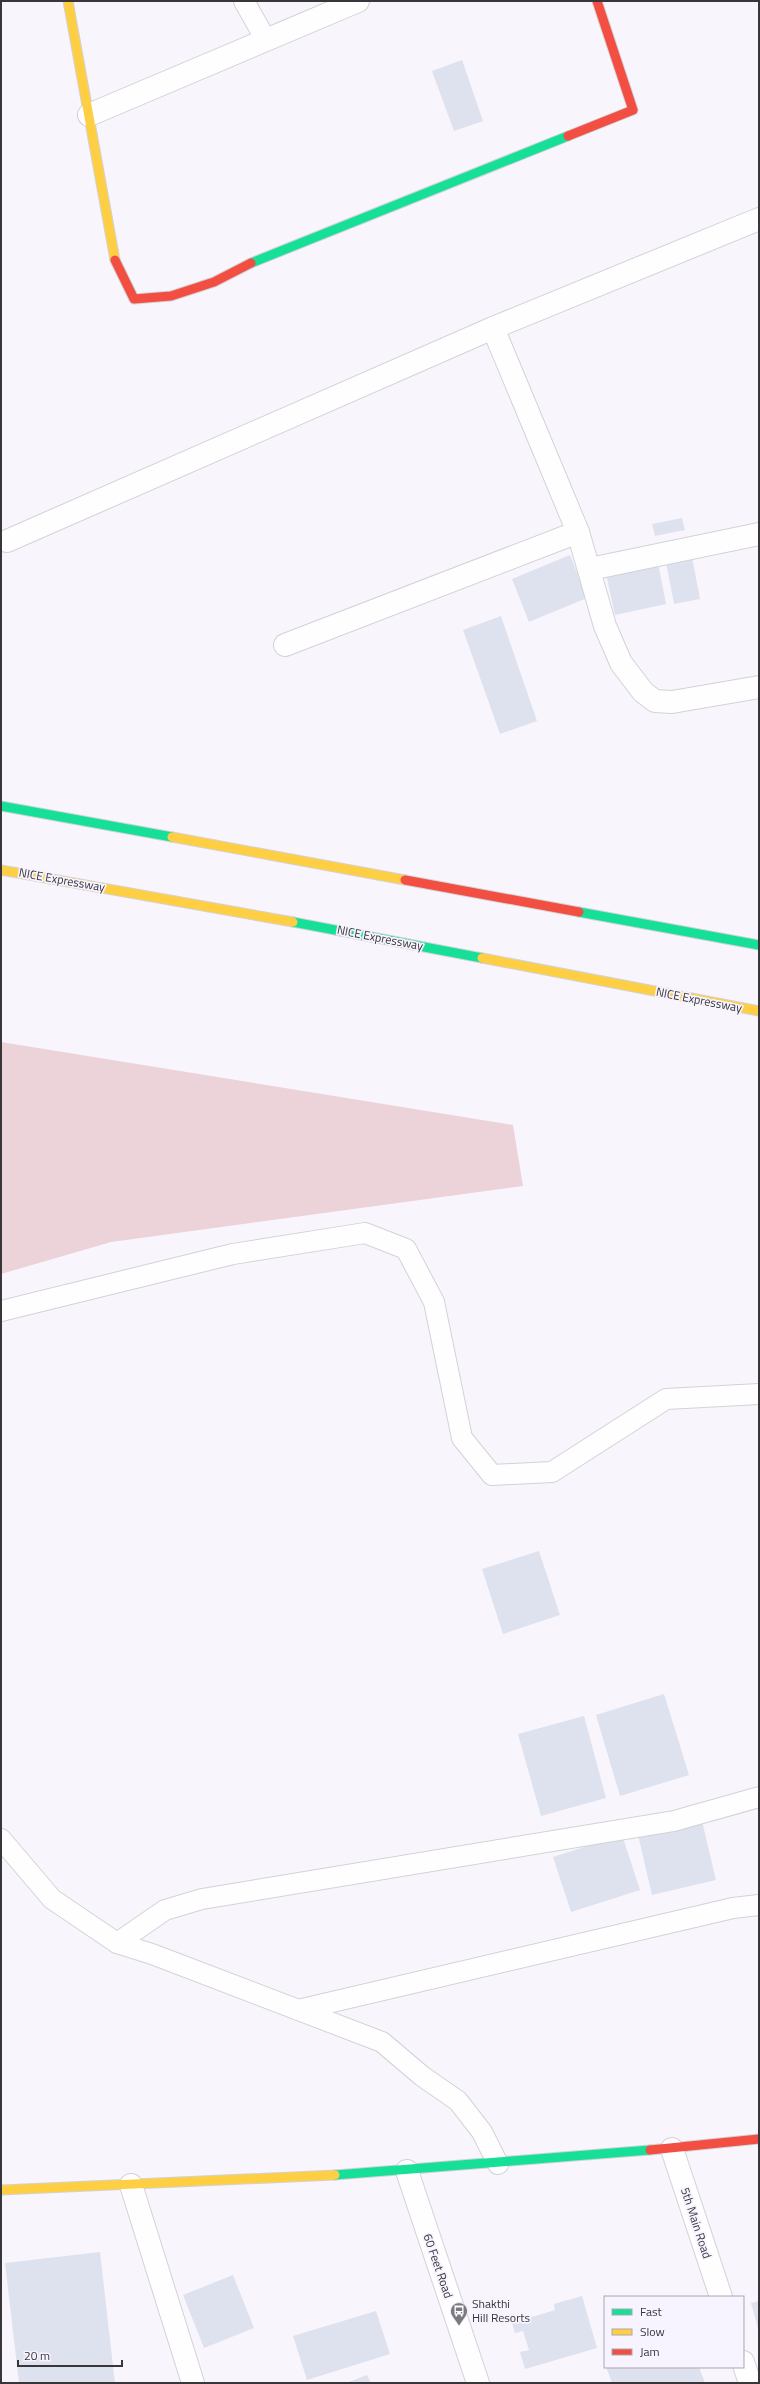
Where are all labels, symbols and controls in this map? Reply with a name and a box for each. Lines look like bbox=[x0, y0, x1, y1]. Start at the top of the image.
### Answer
street label: NICE Expressway bbox=[17, 863, 107, 896]
street label: NICE Expressway bbox=[335, 920, 425, 955]
street label: NICE Expressway bbox=[654, 982, 744, 1017]
street label: 5th Main Road bbox=[676, 2185, 717, 2261]
street label: 60 Feet Road bbox=[419, 2231, 458, 2301]
place label: Shakthi Hill Resorts bbox=[472, 2294, 531, 2327]
legend bbox=[604, 2296, 744, 2368]
bus stop icon: Shakthi Hill Resorts bbox=[449, 2301, 469, 2326]
text: Fast bbox=[640, 2302, 663, 2321]
text: Slow bbox=[640, 2322, 665, 2341]
scale bar bbox=[18, 2342, 122, 2368]
text: Jam bbox=[640, 2342, 660, 2361]
text: 20 m bbox=[24, 2346, 50, 2365]

